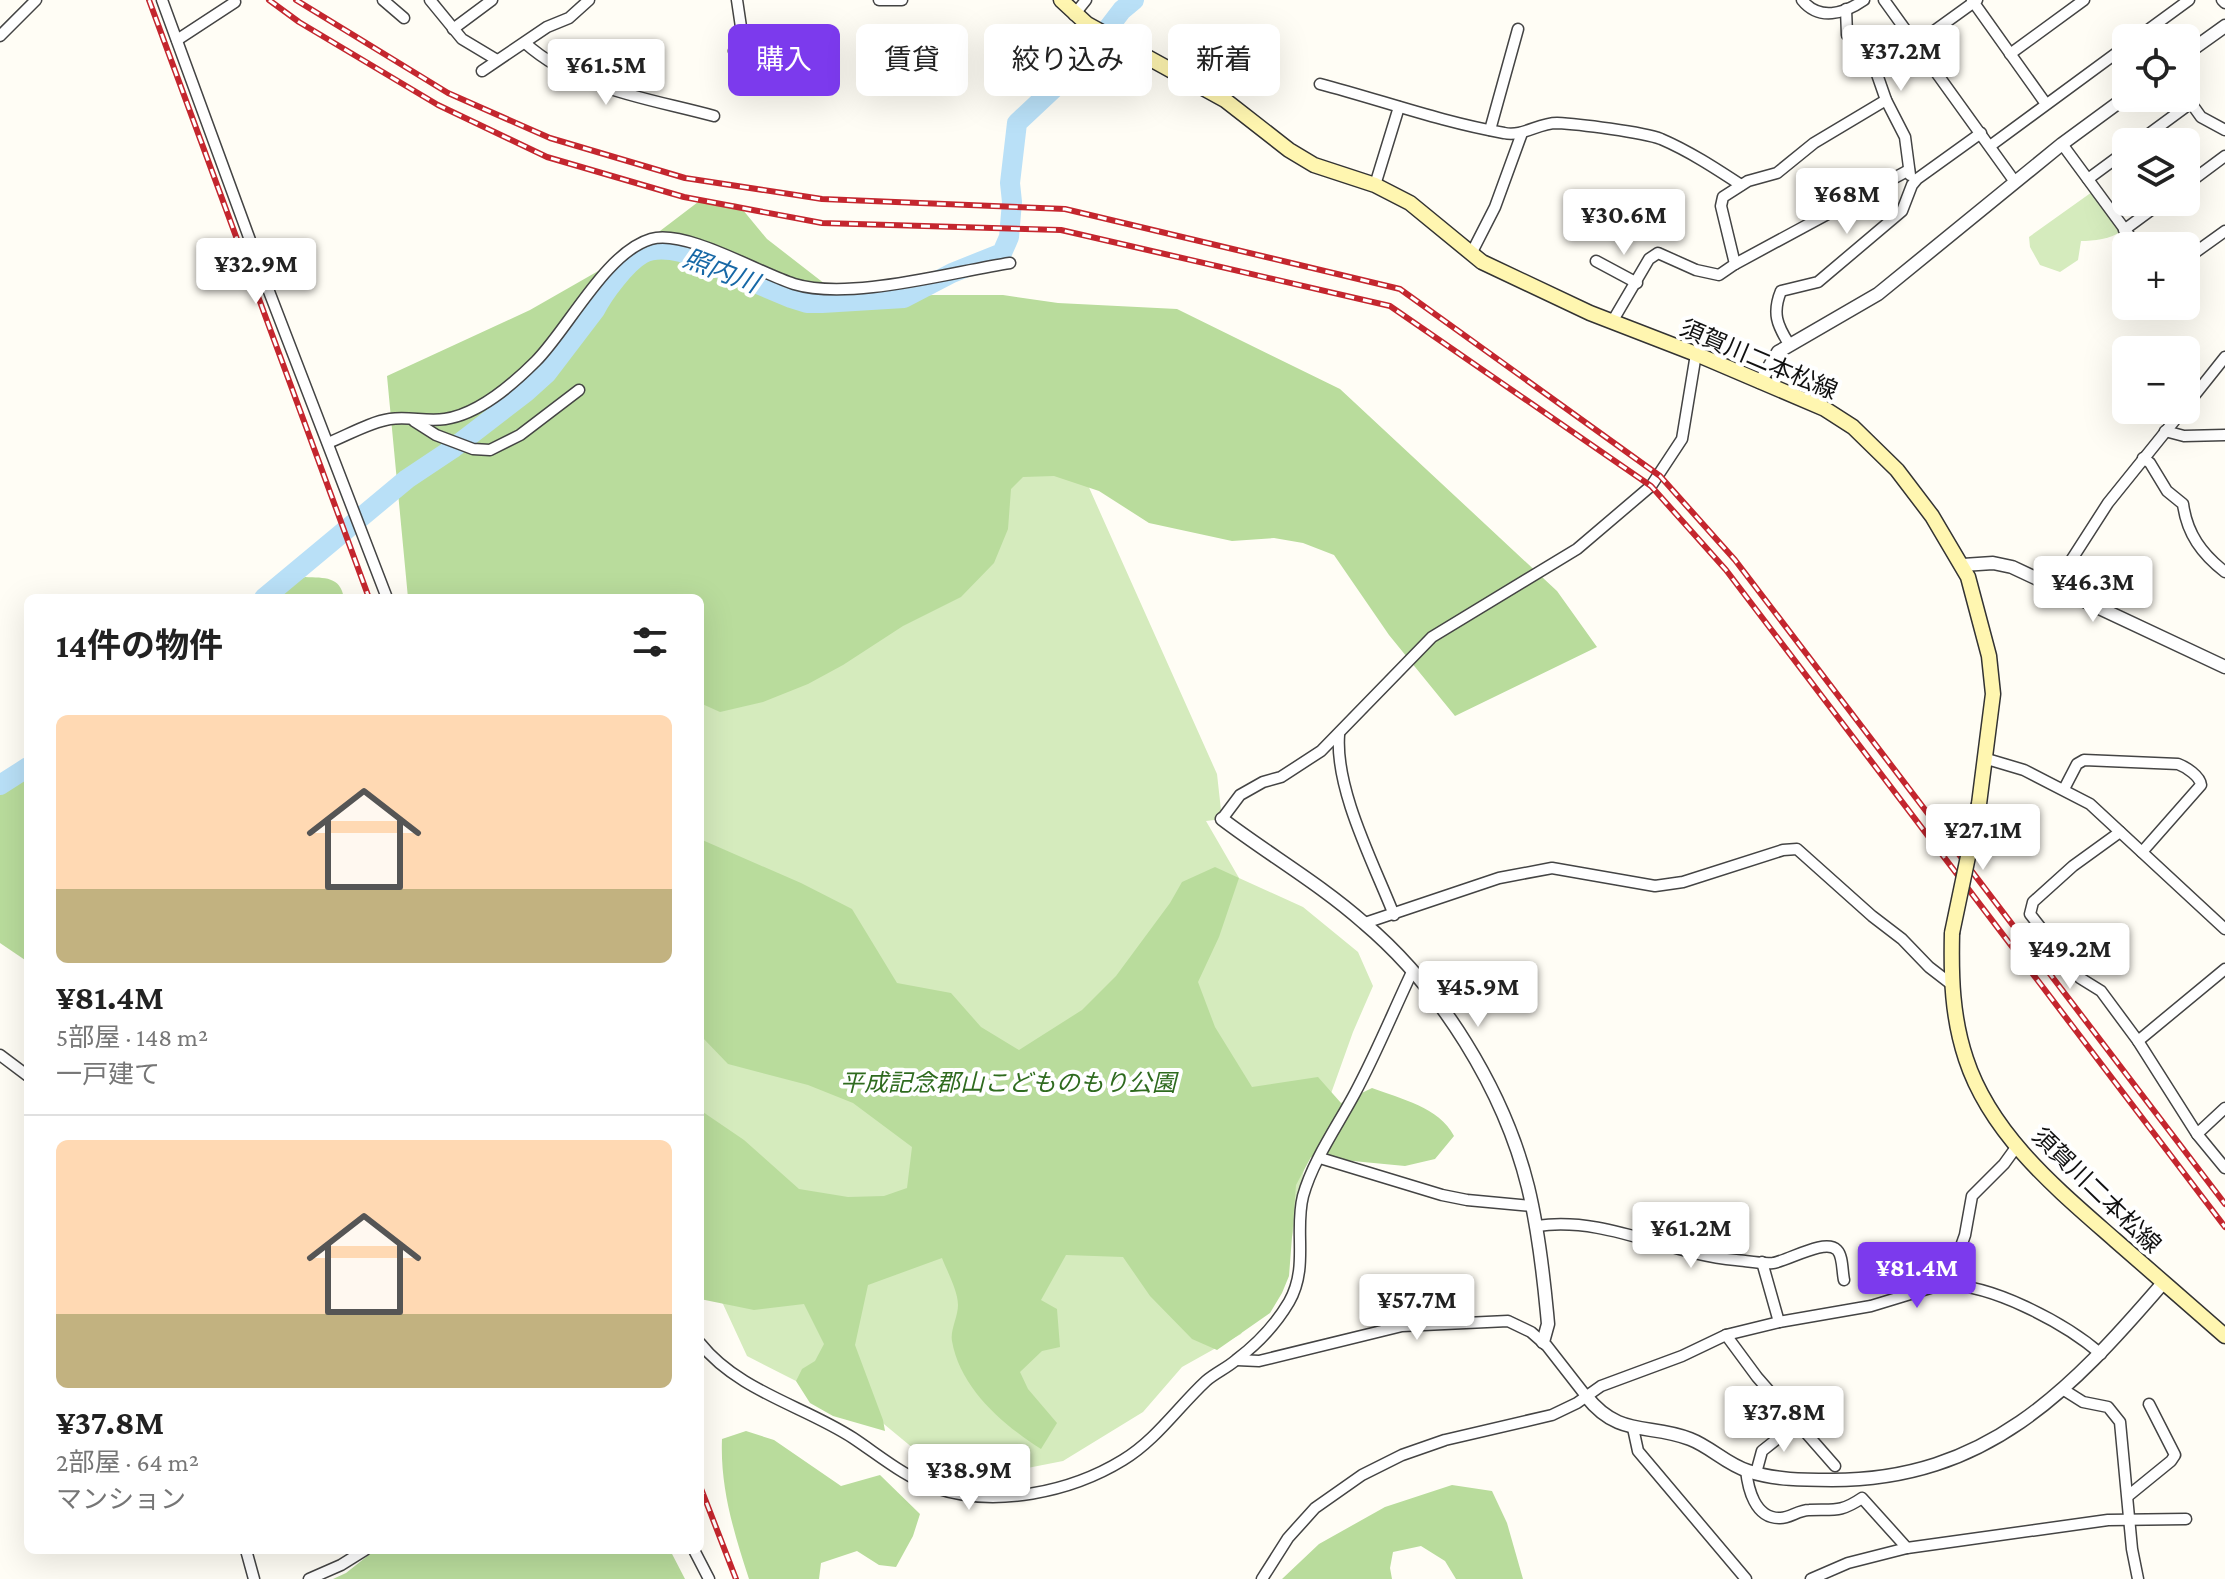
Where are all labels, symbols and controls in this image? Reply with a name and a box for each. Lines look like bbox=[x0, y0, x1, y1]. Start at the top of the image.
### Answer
chip: 購入 bbox=[728, 24, 840, 96]
chip: 賃貸 bbox=[856, 24, 968, 96]
chip: 絞り込み bbox=[984, 24, 1152, 96]
chip: 新着 bbox=[1168, 24, 1280, 96]
map controls bbox=[2112, 24, 2200, 424]
button: locate bbox=[2112, 24, 2200, 112]
pin: ¥37.2M bbox=[1836, 25, 1966, 93]
text: ¥37.2M bbox=[1861, 36, 1941, 65]
pin: ¥61.5M bbox=[541, 39, 671, 107]
text: ¥61.5M bbox=[566, 50, 646, 79]
button: layers bbox=[2112, 128, 2200, 216]
pin: ¥68M bbox=[1800, 168, 1894, 236]
text: ¥68M bbox=[1814, 179, 1880, 208]
pin: ¥30.6M bbox=[1559, 189, 1689, 257]
text: ¥30.6M bbox=[1581, 200, 1667, 229]
button: + bbox=[2112, 232, 2200, 320]
pin: ¥32.9M bbox=[191, 238, 321, 306]
water label: 照内川 bbox=[679, 243, 765, 300]
text: ¥32.9M bbox=[214, 249, 298, 278]
street label: 須賀川二本松線 bbox=[1676, 314, 1842, 404]
button: − bbox=[2112, 336, 2200, 424]
pin: ¥46.3M bbox=[2028, 556, 2158, 624]
text: ¥46.3M bbox=[2052, 567, 2134, 596]
icon: filters bbox=[628, 620, 672, 664]
text: 14件の物件 bbox=[56, 627, 223, 664]
icon: home bbox=[292, 767, 436, 911]
pin: ¥27.1M bbox=[1918, 804, 2048, 872]
text: ¥27.1M bbox=[1944, 815, 2022, 844]
pin: ¥49.2M bbox=[2005, 923, 2135, 991]
text: ¥49.2M bbox=[2029, 934, 2111, 963]
pin: ¥45.9M bbox=[1413, 961, 1543, 1029]
text: ¥45.9M bbox=[1437, 972, 1519, 1001]
text: ¥81.4M bbox=[56, 979, 164, 1016]
text: 5部屋 · 148 m² bbox=[56, 1023, 208, 1052]
text: 一戸建て bbox=[56, 1060, 160, 1089]
park label: 平成記念郡山こどものもり公園 bbox=[840, 1069, 1179, 1096]
street label: 須賀川二本松線 bbox=[2027, 1122, 2167, 1258]
icon: home bbox=[292, 1192, 436, 1336]
pin: ¥61.2M bbox=[1626, 1202, 1756, 1270]
text: ¥61.2M bbox=[1650, 1213, 1732, 1242]
pin: ¥81.4M bbox=[1852, 1242, 1982, 1310]
text: ¥81.4M bbox=[1876, 1253, 1958, 1282]
pin: ¥57.7M bbox=[1352, 1274, 1482, 1342]
text: ¥57.7M bbox=[1377, 1285, 1457, 1314]
pin: ¥37.8M bbox=[1719, 1386, 1849, 1454]
text: ¥37.8M bbox=[1743, 1397, 1825, 1426]
text: ¥37.8M bbox=[56, 1404, 164, 1441]
pin: ¥38.9M bbox=[904, 1444, 1034, 1512]
text: 2部屋 · 64 m² bbox=[56, 1448, 199, 1477]
text: ¥38.9M bbox=[926, 1455, 1012, 1484]
text: マンション bbox=[56, 1485, 186, 1514]

